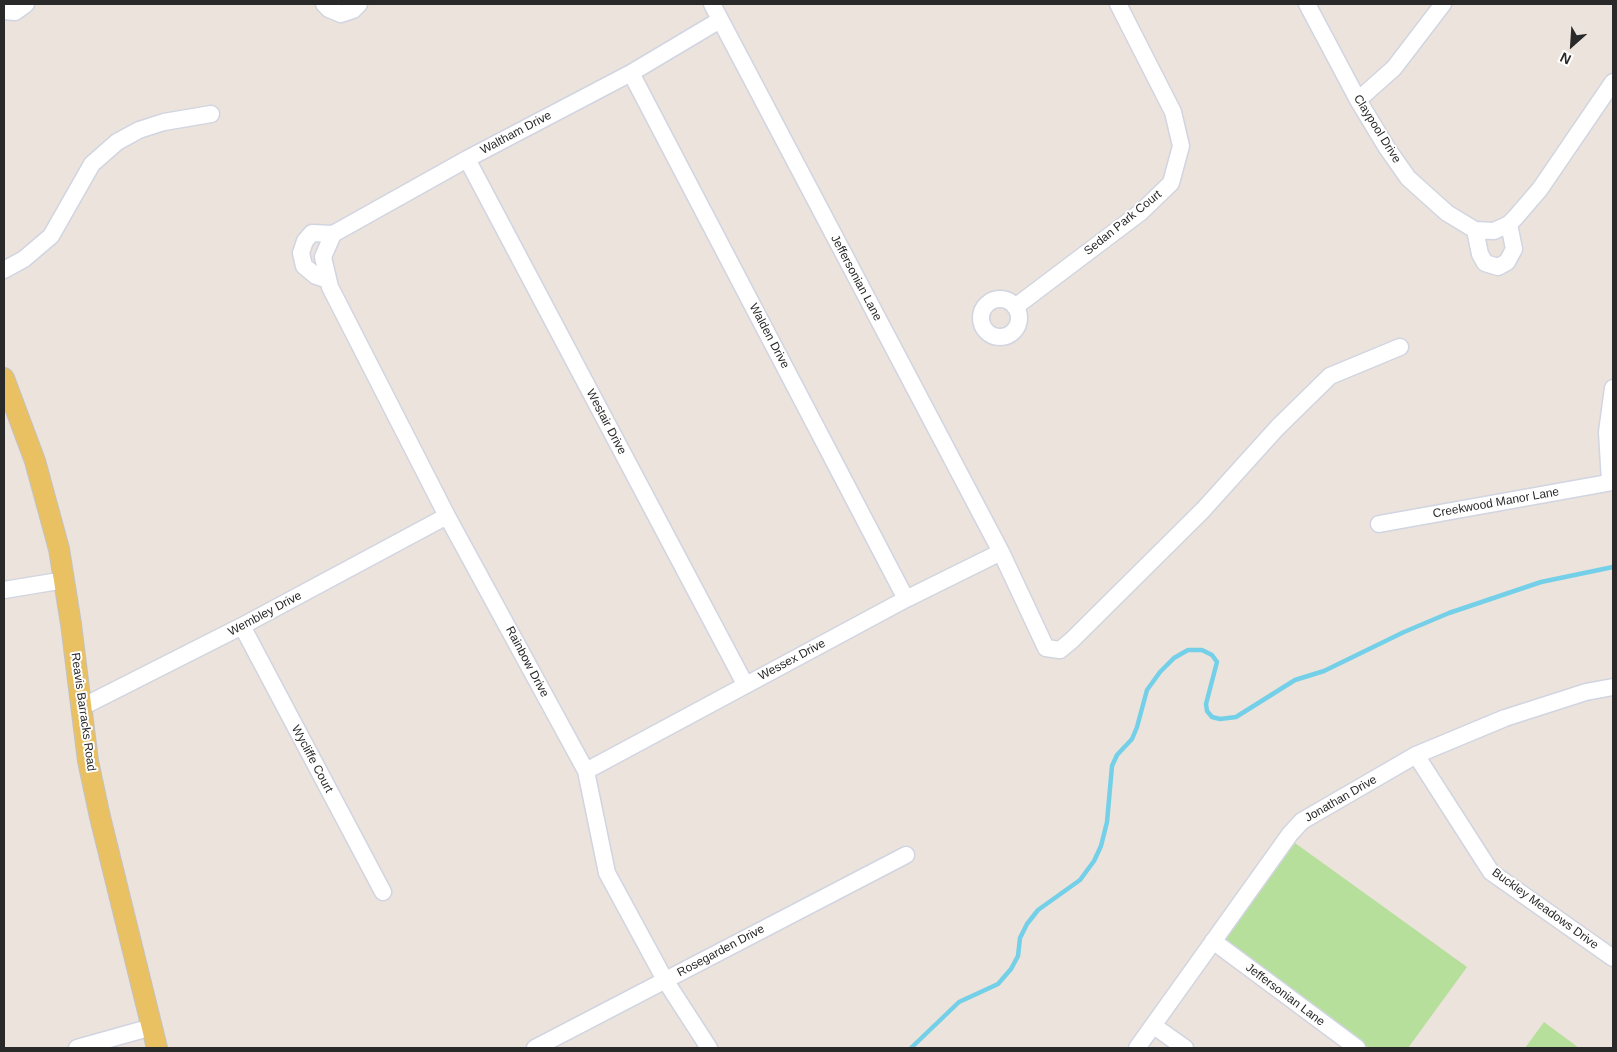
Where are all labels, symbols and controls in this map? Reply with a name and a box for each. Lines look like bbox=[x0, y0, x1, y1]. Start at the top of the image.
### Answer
north arrow bbox=[1547, 20, 1597, 70]
text: N bbox=[1557, 49, 1573, 68]
street label: Claypool Drive bbox=[1350, 92, 1404, 166]
street label: Waltham Drive bbox=[478, 108, 554, 158]
street label: Sedan Park Court bbox=[1081, 187, 1165, 259]
street label: Jeffersonian Lane bbox=[827, 233, 885, 323]
street label: Walden Drive bbox=[746, 301, 792, 371]
street label: Westair Drive bbox=[583, 387, 629, 457]
street label: Creekwood Manor Lane bbox=[1432, 485, 1560, 521]
street label: Wembley Drive bbox=[226, 589, 304, 639]
street label: Rainbow Drive bbox=[502, 624, 552, 700]
street label: Wessex Drive bbox=[756, 636, 828, 684]
street label: Reavis Barracks Road bbox=[68, 652, 98, 772]
street label: Wycliffe Court bbox=[288, 723, 336, 795]
street label: Jonathan Drive bbox=[1302, 773, 1380, 825]
street label: Buckley Meadows Drive bbox=[1489, 866, 1601, 952]
street label: Rosegarden Drive bbox=[675, 922, 767, 980]
street label: Jeffersonian Lane bbox=[1243, 961, 1327, 1029]

